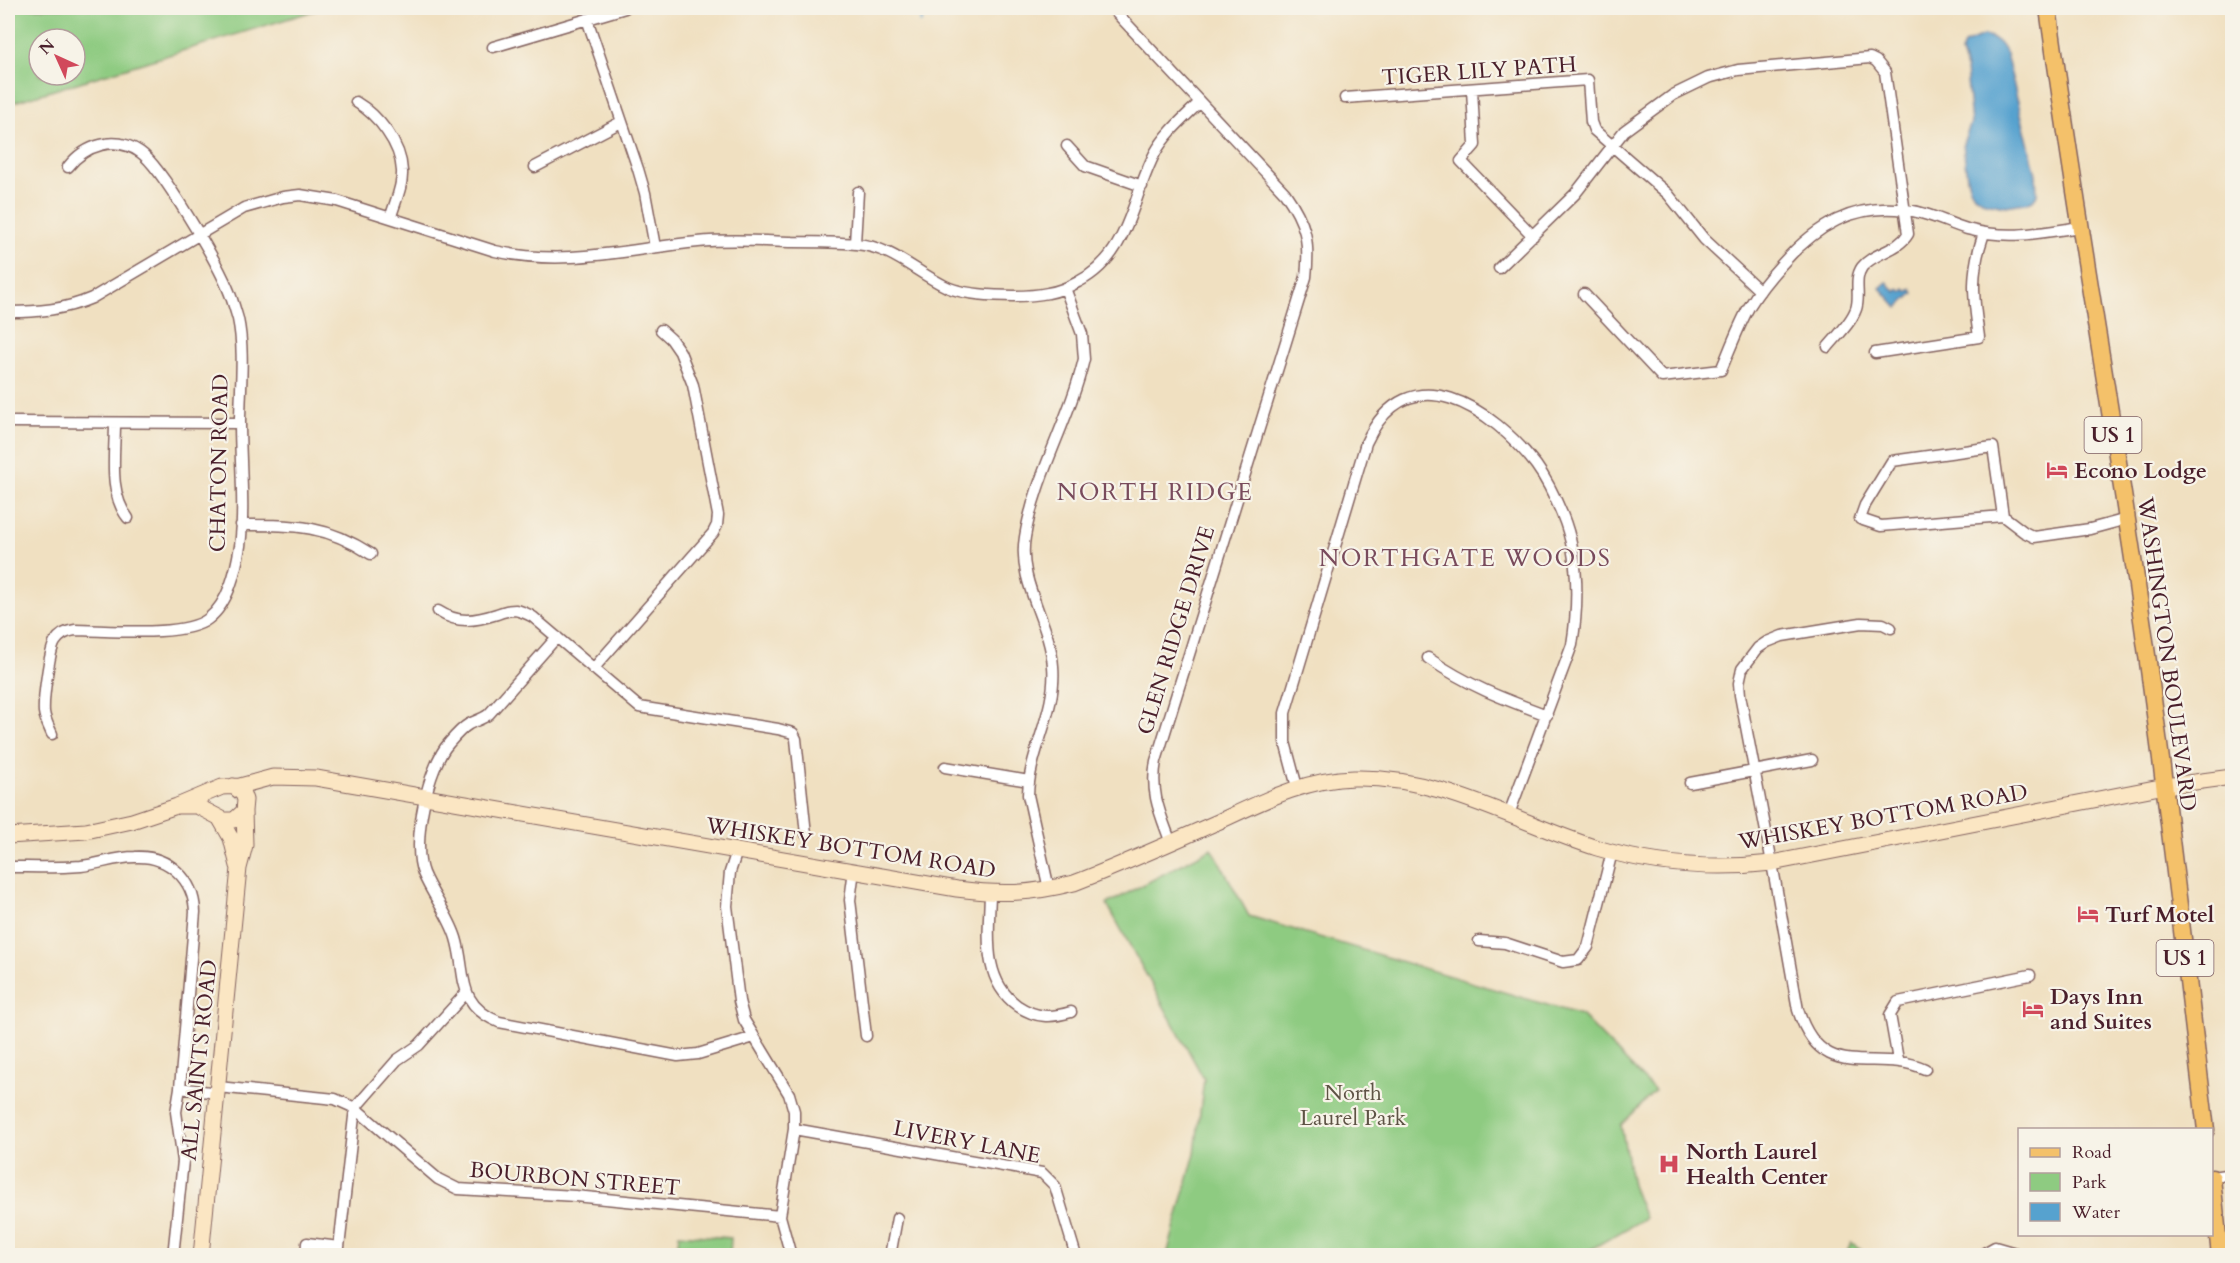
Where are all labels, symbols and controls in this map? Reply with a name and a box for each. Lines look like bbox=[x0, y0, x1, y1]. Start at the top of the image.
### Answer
north arrow bbox=[27, 27, 87, 87]
text: N bbox=[34, 34, 60, 60]
street label: TIGER LILY PATH bbox=[1381, 49, 1578, 93]
street label: CHATON ROAD bbox=[202, 374, 236, 553]
road number: US 1 bbox=[2084, 417, 2142, 453]
place label: Econo Lodge bbox=[2074, 456, 2207, 486]
hotel icon: Econo Lodge bbox=[2045, 458, 2069, 482]
district label: NORTH RIDGE bbox=[1057, 476, 1253, 509]
street label: WASHINGTON BOULEVARD bbox=[2130, 494, 2204, 813]
street label: GLEN RIDGE DRIVE bbox=[1130, 522, 1222, 738]
district label: NORTHGATE WOODS bbox=[1319, 542, 1611, 575]
street label: WHISKEY BOTTOM ROAD bbox=[1735, 777, 2030, 857]
street label: WHISKEY BOTTOM ROAD bbox=[703, 810, 998, 886]
place label: Turf Motel bbox=[2105, 900, 2215, 930]
hotel icon: Turf Motel bbox=[2076, 902, 2100, 926]
road number: US 1 bbox=[2156, 940, 2214, 976]
street label: ALL SAINTS ROAD bbox=[174, 958, 224, 1162]
place label: Days Inn and Suites bbox=[2050, 982, 2152, 1037]
hotel icon: Days Inn and Suites bbox=[2021, 997, 2045, 1021]
park label: North Laurel Park bbox=[1300, 1078, 1407, 1133]
street label: LIVERY LANE bbox=[891, 1113, 1043, 1171]
legend bbox=[2018, 1128, 2213, 1236]
place label: North Laurel Health Center bbox=[1686, 1137, 1828, 1192]
text: Road bbox=[2072, 1140, 2112, 1165]
hospital icon: North Laurel Health Center bbox=[1657, 1152, 1681, 1176]
street label: BOURBON STREET bbox=[468, 1155, 682, 1203]
text: Park bbox=[2072, 1170, 2107, 1195]
text: Water bbox=[2071, 1200, 2121, 1225]

